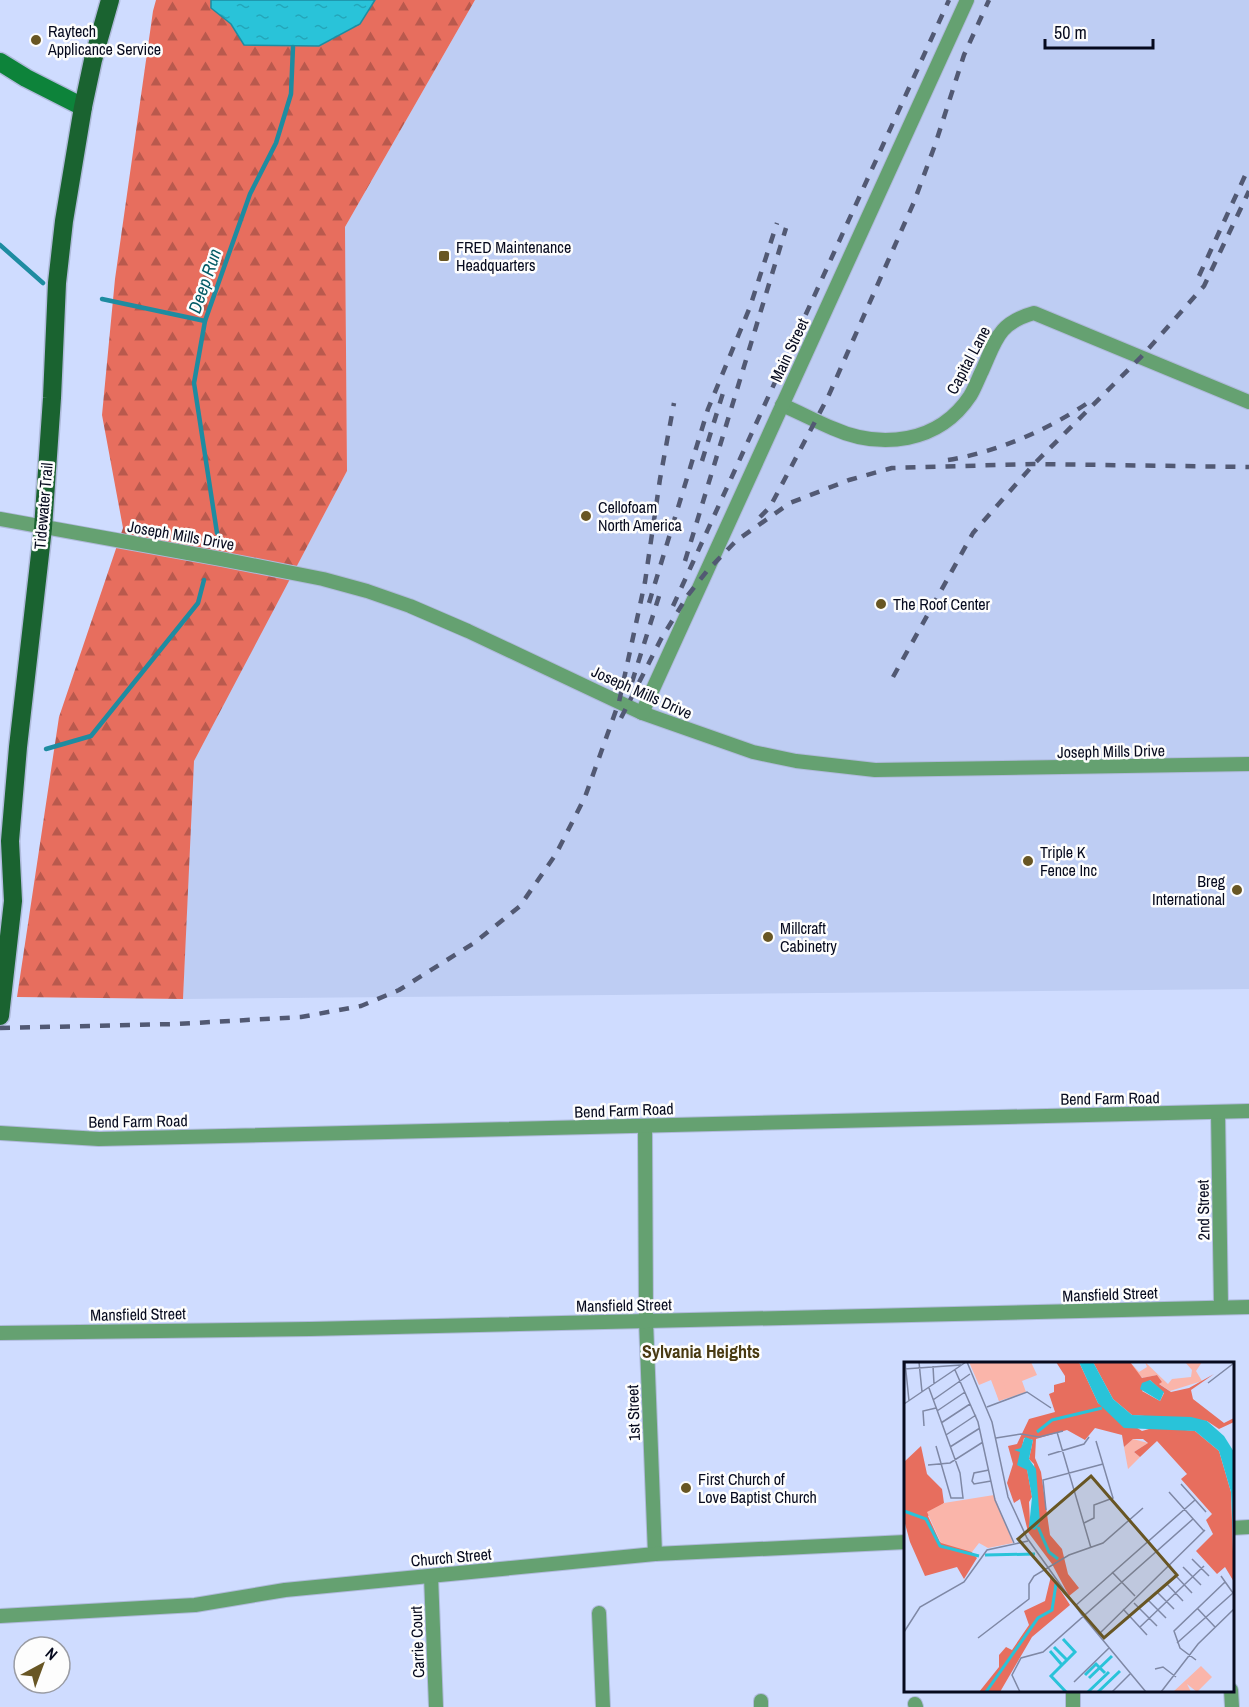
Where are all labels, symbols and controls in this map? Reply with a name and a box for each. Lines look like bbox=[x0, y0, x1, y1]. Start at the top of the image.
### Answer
scale bar bbox=[1045, 12, 1153, 50]
place label: Raytech Applicance Service bbox=[47, 20, 161, 60]
text: 50 m bbox=[1054, 20, 1087, 45]
marker: Raytech Applicance Service bbox=[29, 33, 43, 47]
place label: FRED Maintenance Headquarters bbox=[456, 236, 571, 276]
water label: Deep Run bbox=[182, 245, 227, 316]
marker: FRED Maintenance Headquarters bbox=[437, 249, 451, 263]
street label: Main Street bbox=[765, 314, 813, 385]
street label: Capital Lane bbox=[941, 322, 995, 398]
street label: Tidewater Trail bbox=[28, 462, 58, 550]
place label: Cellofoam North America bbox=[598, 496, 683, 536]
marker: Cellofoam North America bbox=[579, 509, 593, 523]
street label: Joseph Mills Drive bbox=[126, 515, 236, 555]
place label: The Roof Center bbox=[893, 593, 991, 615]
marker: The Roof Center bbox=[874, 597, 888, 611]
street label: Joseph Mills Drive bbox=[588, 660, 696, 724]
street label: Joseph Mills Drive bbox=[1057, 739, 1165, 763]
place label: Triple K Fence Inc bbox=[1040, 841, 1097, 881]
marker: Triple K Fence Inc bbox=[1021, 854, 1035, 868]
place label: Breg International bbox=[1152, 870, 1226, 910]
marker: Breg International bbox=[1230, 883, 1244, 897]
place label: Millcraft Cabinetry bbox=[780, 917, 837, 957]
marker: Millcraft Cabinetry bbox=[761, 930, 775, 944]
street label: Bend Farm Road bbox=[1060, 1086, 1160, 1110]
street label: Bend Farm Road bbox=[574, 1097, 674, 1123]
street label: Bend Farm Road bbox=[88, 1109, 188, 1133]
street label: 2nd Street bbox=[1191, 1179, 1215, 1240]
street label: Mansfield Street bbox=[1062, 1281, 1158, 1307]
street label: Mansfield Street bbox=[576, 1293, 672, 1317]
street label: Mansfield Street bbox=[90, 1302, 186, 1326]
district label: Sylvania Heights bbox=[642, 1339, 760, 1364]
inset map bbox=[904, 1362, 1234, 1692]
street label: 1st Street bbox=[621, 1384, 645, 1441]
place label: First Church of Love Baptist Church bbox=[698, 1468, 817, 1508]
marker: First Church of Love Baptist Church bbox=[679, 1481, 693, 1495]
street label: Church Street bbox=[410, 1542, 493, 1571]
street label: Carrie Court bbox=[405, 1605, 429, 1678]
north arrow bbox=[12, 1635, 72, 1695]
text: N bbox=[41, 1642, 63, 1665]

